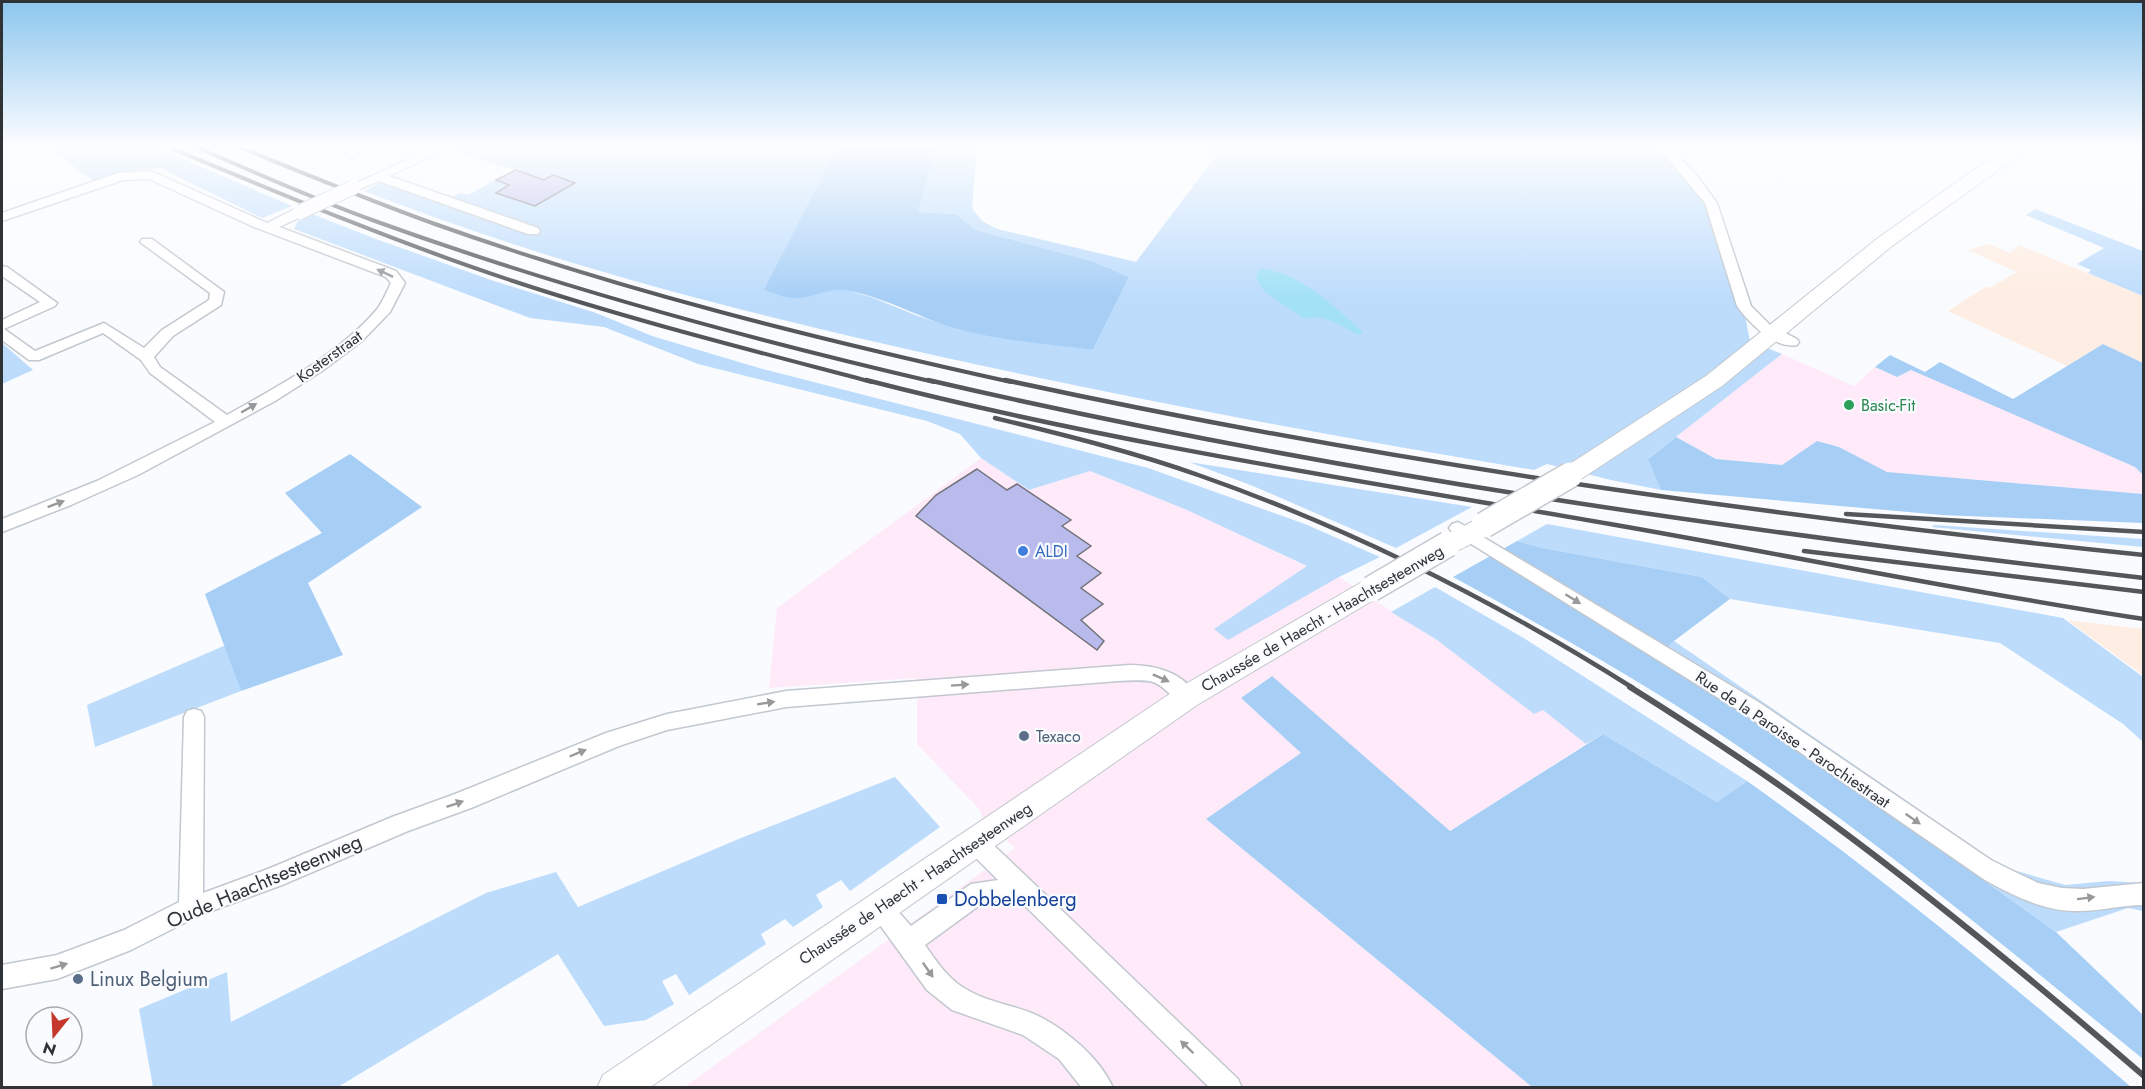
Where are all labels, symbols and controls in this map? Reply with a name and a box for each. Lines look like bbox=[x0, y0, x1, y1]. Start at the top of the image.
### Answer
one-way arrow bbox=[376, 269, 394, 279]
street label: Kosterstraat bbox=[292, 325, 367, 388]
place label: Basic-Fit bbox=[1861, 394, 1915, 417]
marker: Basic-Fit bbox=[1842, 398, 1856, 412]
one-way arrow bbox=[241, 403, 257, 414]
one-way arrow bbox=[47, 499, 65, 509]
street label: Chaussée de Haecht - Haachtsesteenweg bbox=[1197, 539, 1448, 698]
place label: ALDI bbox=[1035, 540, 1068, 563]
marker: ALDI bbox=[1016, 544, 1030, 558]
one-way arrow bbox=[1565, 593, 1581, 604]
street label: Rue de la Paroisse - Parochiestraat bbox=[1691, 665, 1895, 813]
one-way arrow bbox=[1153, 673, 1170, 682]
one-way arrow bbox=[951, 681, 970, 690]
one-way arrow bbox=[757, 698, 776, 707]
place label: Texaco bbox=[1036, 725, 1081, 748]
marker: Texaco bbox=[1017, 729, 1031, 743]
one-way arrow bbox=[570, 748, 588, 758]
street label: Chaussée de Haecht - Haachtsesteenweg bbox=[794, 797, 1036, 970]
one-way arrow bbox=[446, 798, 464, 808]
one-way arrow bbox=[1904, 813, 1920, 825]
street label: Oude Haachtsesteenweg bbox=[162, 827, 366, 936]
place label: Dobbelenberg bbox=[954, 885, 1077, 914]
marker: Dobbelenberg bbox=[935, 892, 949, 906]
one-way arrow bbox=[2077, 893, 2096, 903]
one-way arrow bbox=[50, 961, 68, 970]
one-way arrow bbox=[922, 961, 934, 977]
place label: Linux Belgium bbox=[90, 965, 208, 994]
marker: Linux Belgium bbox=[71, 972, 85, 986]
north arrow bbox=[24, 1005, 84, 1065]
text: N bbox=[40, 1036, 59, 1062]
one-way arrow bbox=[1180, 1041, 1195, 1054]

